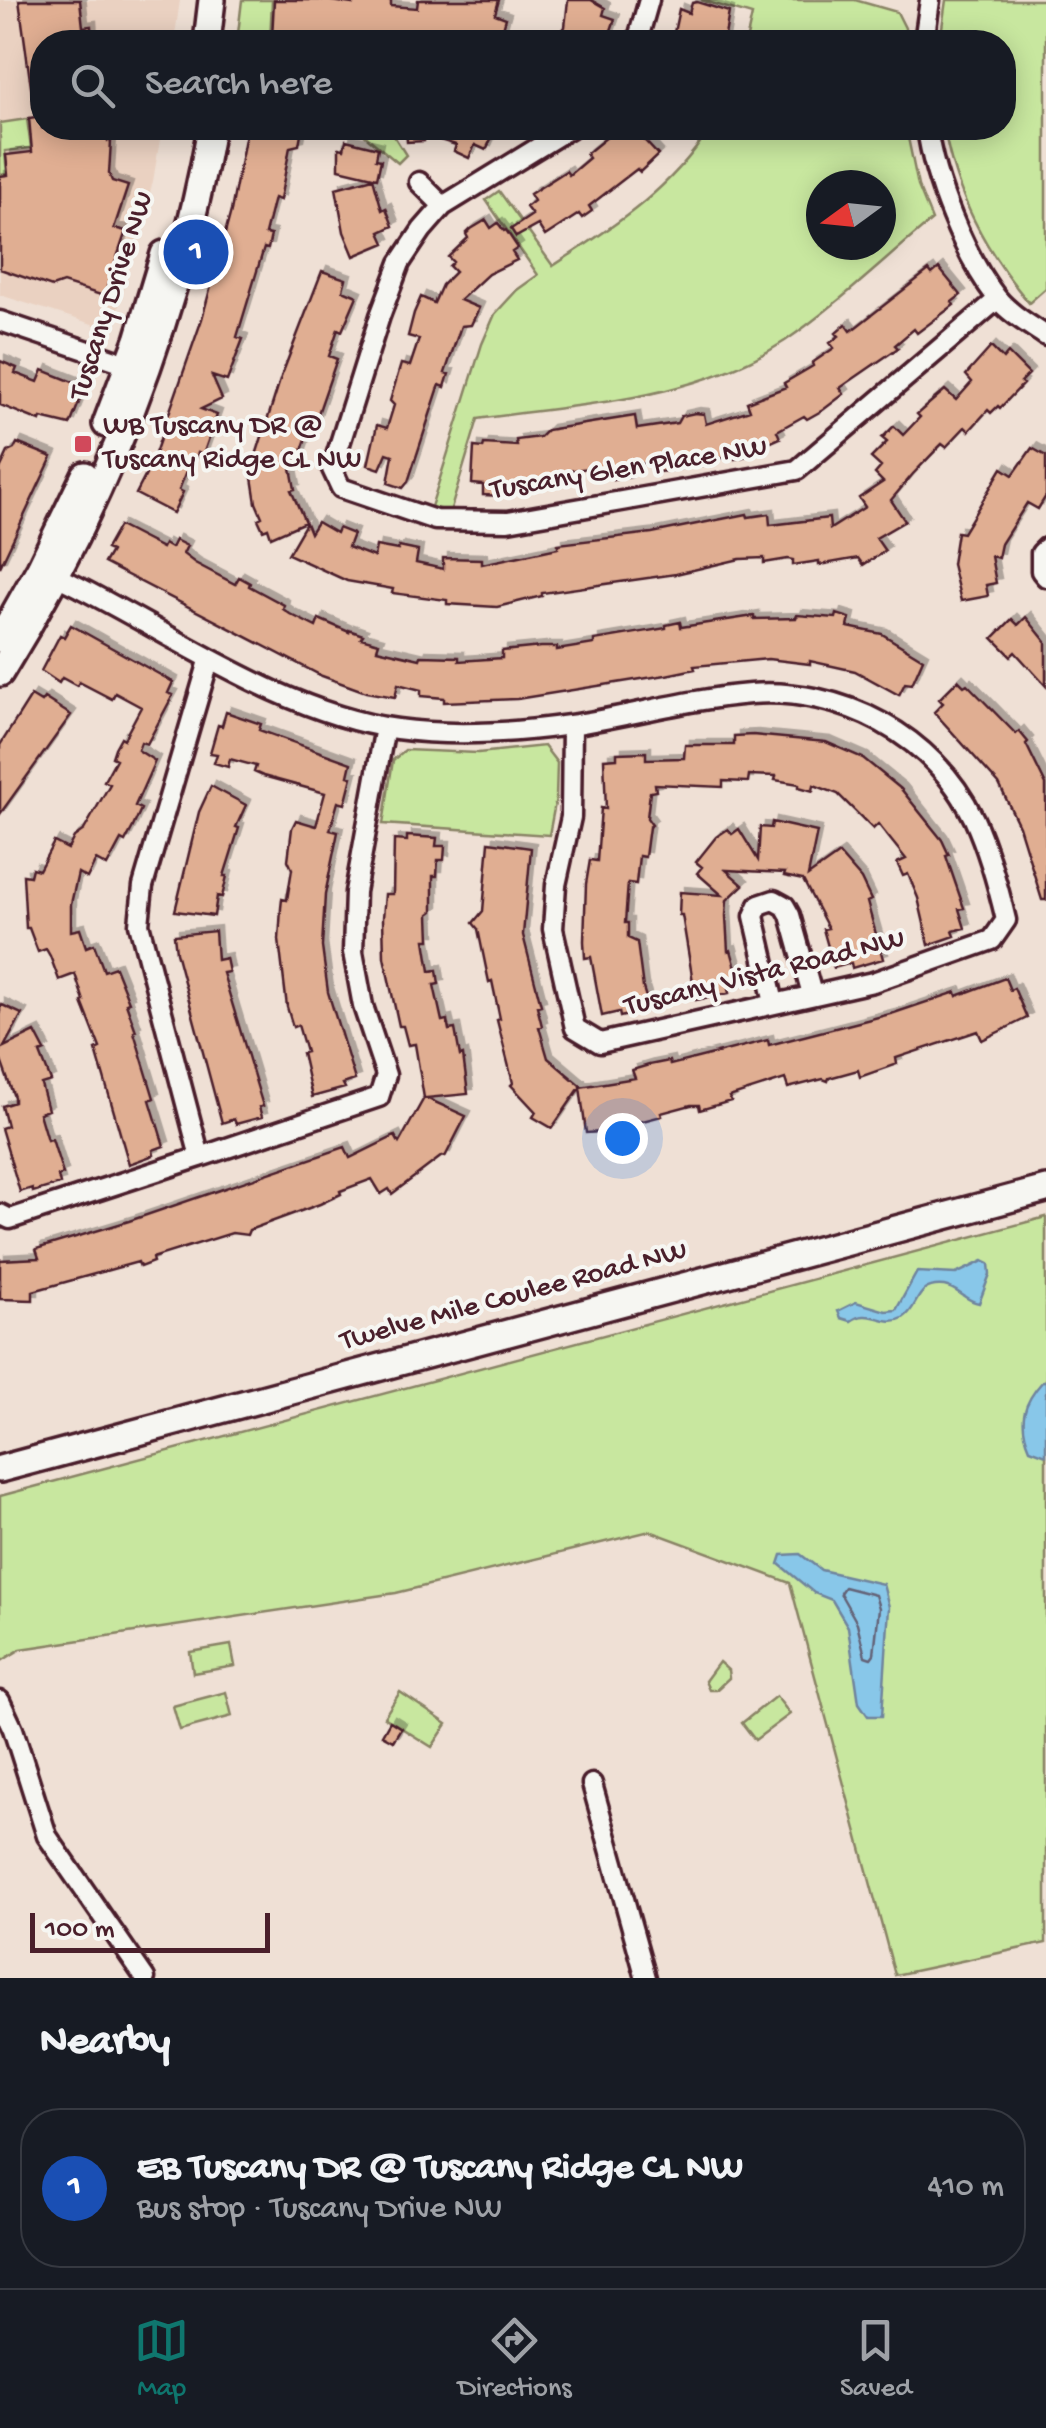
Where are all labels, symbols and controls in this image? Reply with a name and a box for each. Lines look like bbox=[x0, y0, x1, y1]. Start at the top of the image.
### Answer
search box bbox=[30, 30, 1016, 140]
icon: search bbox=[65, 58, 120, 113]
text: Search here bbox=[145, 63, 332, 107]
north arrow bbox=[806, 170, 896, 260]
street label: Tuscany Drive NW bbox=[62, 187, 163, 407]
pin: 1 bbox=[164, 214, 228, 290]
place label: WB Tuscany DR @ Tuscany Ridge CL NW bbox=[101, 410, 362, 479]
street label: Tuscany Glen Place NW bbox=[486, 431, 770, 509]
marker: WB Tuscany DR @ Tuscany Ridge CL NW bbox=[72, 433, 94, 455]
street label: Tuscany Vista Road NW bbox=[619, 922, 909, 1026]
your location bbox=[597, 1113, 648, 1164]
street label: Twelve Mile Coulee Road NW bbox=[335, 1234, 691, 1361]
scale bar bbox=[30, 1908, 270, 1952]
text: 100 m bbox=[45, 1914, 115, 1947]
text: Nearby bbox=[40, 2019, 170, 2068]
text: EB Tuscany DR @ Tuscany Ridge CL NW bbox=[137, 2147, 743, 2191]
text: 1 bbox=[68, 2169, 81, 2207]
text: 410 m bbox=[927, 2169, 1004, 2207]
text: Bus stop · Tuscany Drive NW bbox=[137, 2191, 502, 2229]
tab: Map bbox=[134, 2313, 189, 2406]
tab: Directions bbox=[458, 2313, 572, 2406]
tab: Saved bbox=[840, 2313, 912, 2406]

